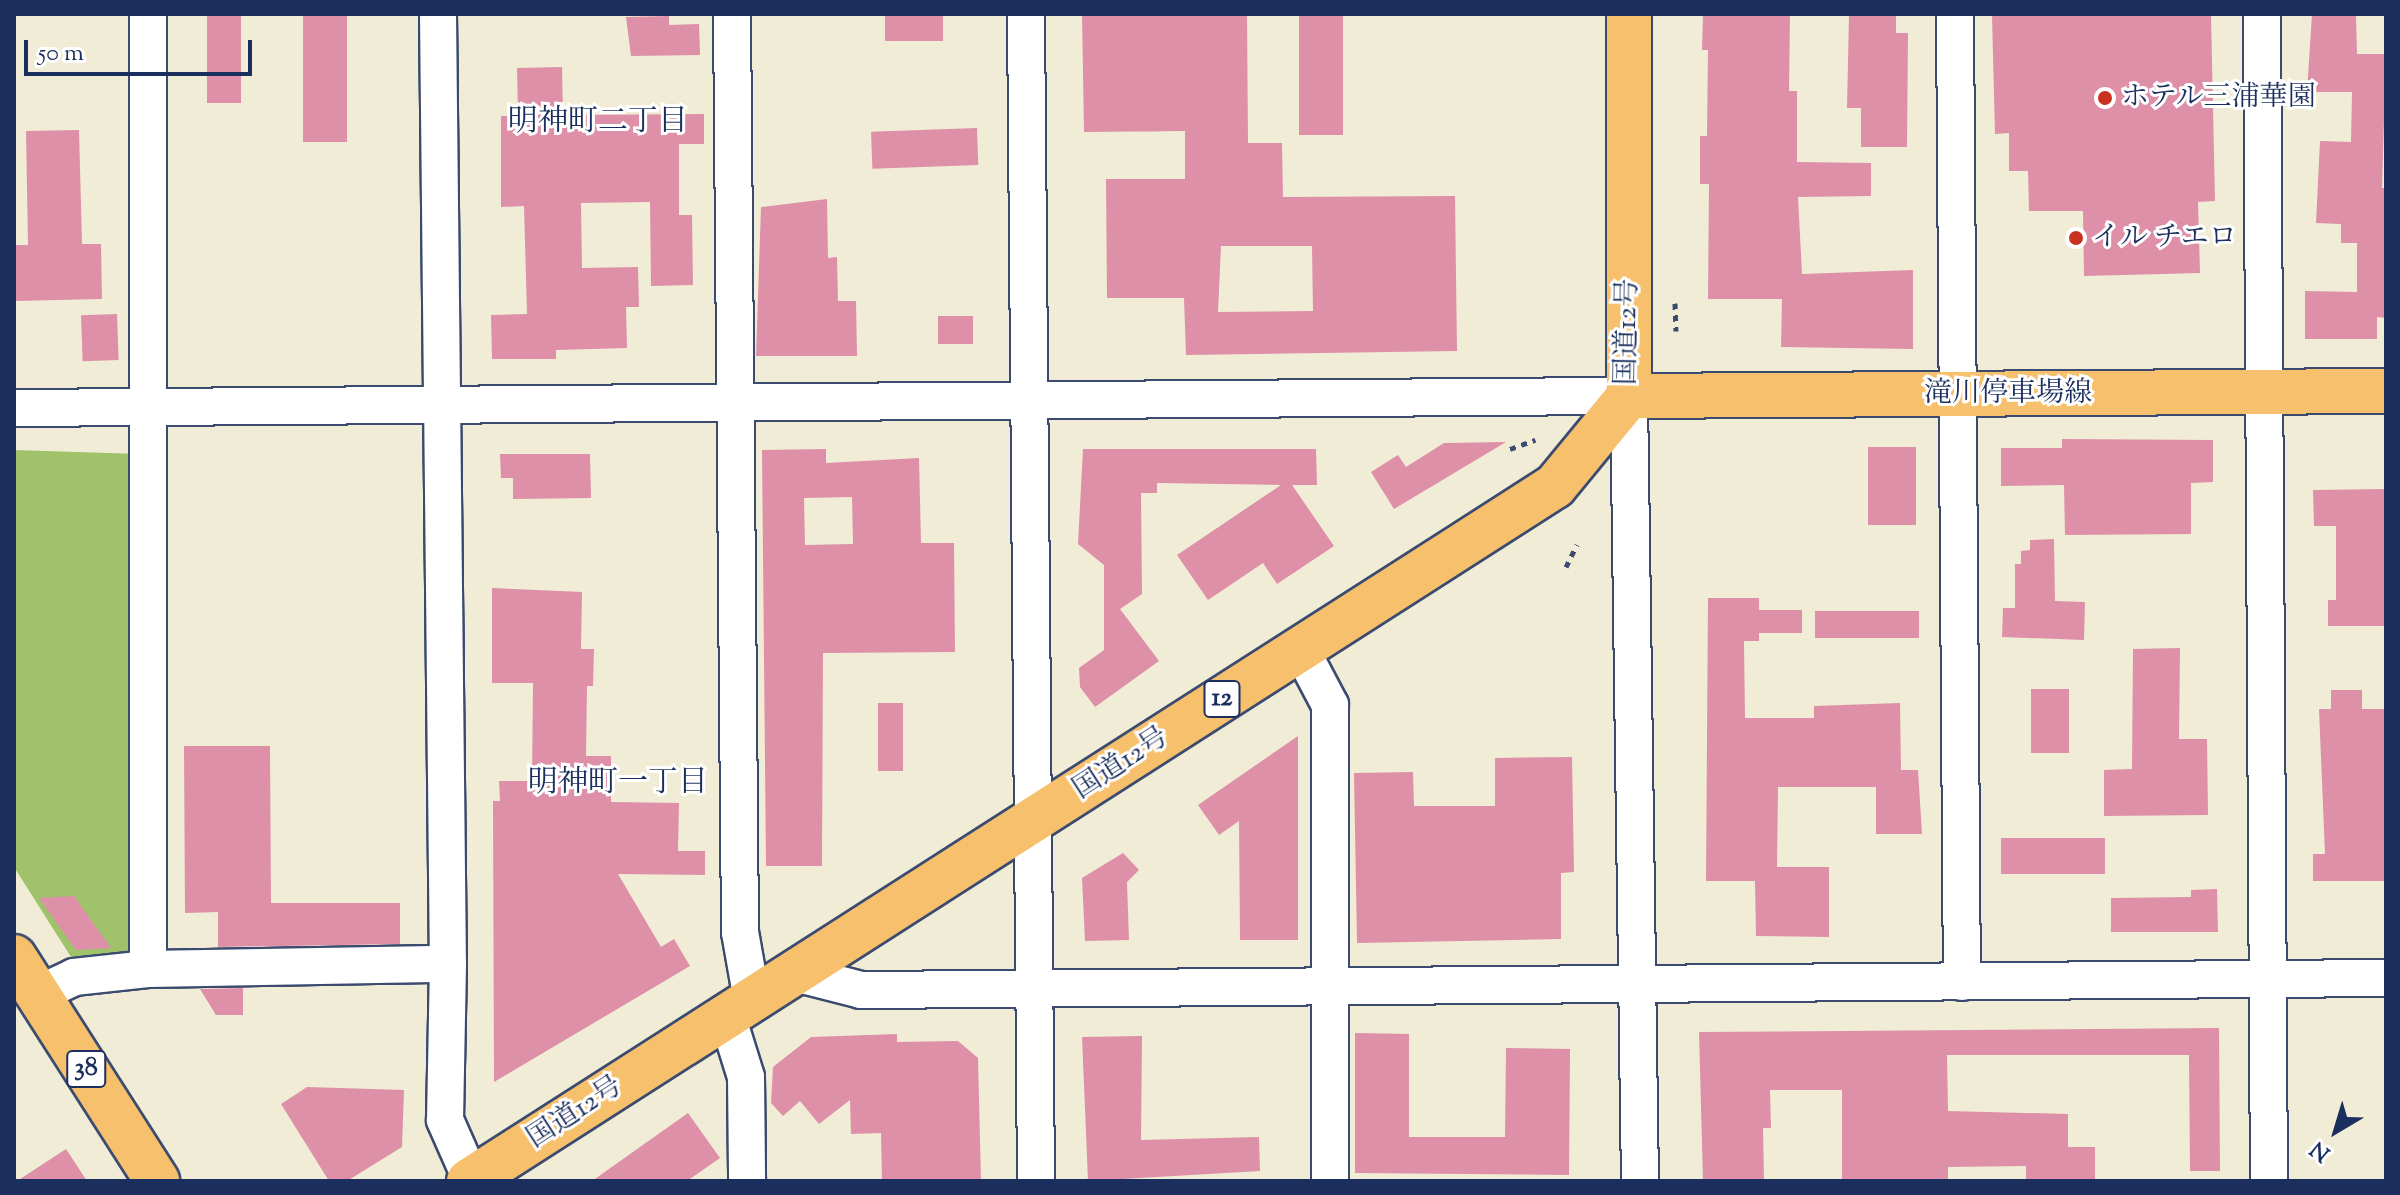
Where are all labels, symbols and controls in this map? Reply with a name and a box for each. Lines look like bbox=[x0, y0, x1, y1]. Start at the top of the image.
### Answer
scale bar bbox=[28, 24, 256, 74]
text: 50 m bbox=[38, 37, 84, 71]
place label: ホテル三浦華園 bbox=[2121, 81, 2317, 115]
marker: ホテル三浦華園 bbox=[2096, 89, 2114, 107]
district label: 明神町二丁目 bbox=[508, 105, 688, 141]
place label: イル チエロ bbox=[2092, 221, 2238, 255]
marker: イル チエロ bbox=[2067, 229, 2085, 247]
street label: 国道12号 bbox=[1610, 278, 1646, 386]
street label: 滝川停車場線 bbox=[1924, 377, 2092, 411]
road number: 12 bbox=[1202, 677, 1242, 721]
street label: 国道12号 bbox=[1067, 721, 1175, 807]
district label: 明神町一丁目 bbox=[528, 766, 708, 802]
road number: 38 bbox=[66, 1047, 106, 1091]
street label: 国道12号 bbox=[521, 1070, 629, 1156]
north arrow bbox=[2296, 1091, 2376, 1171]
text: N bbox=[2304, 1132, 2338, 1168]

